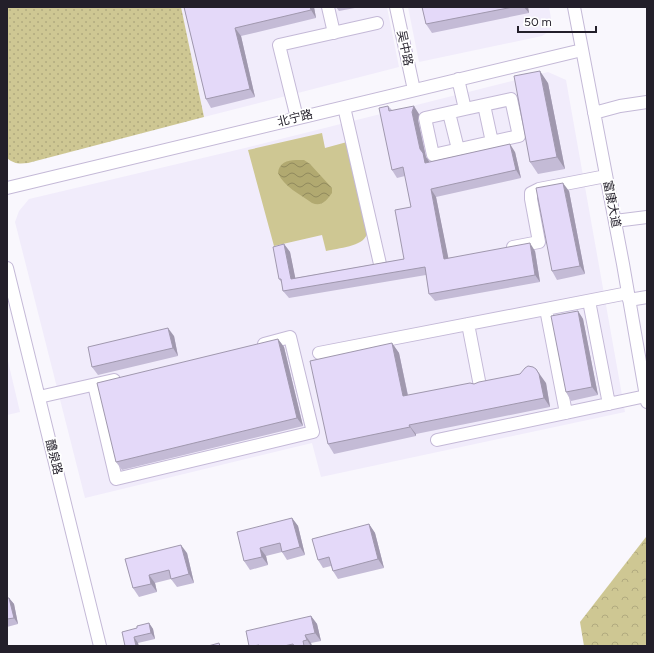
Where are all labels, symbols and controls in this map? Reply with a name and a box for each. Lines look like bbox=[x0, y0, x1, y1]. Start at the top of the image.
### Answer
scale bar bbox=[518, 8, 596, 34]
text: 50 m bbox=[524, 15, 552, 29]
street label: 吴中路 bbox=[394, 29, 416, 67]
street label: 北宁路 bbox=[276, 107, 314, 129]
street label: 富康大道 bbox=[601, 179, 623, 229]
street label: 醴泉路 bbox=[43, 438, 65, 476]

